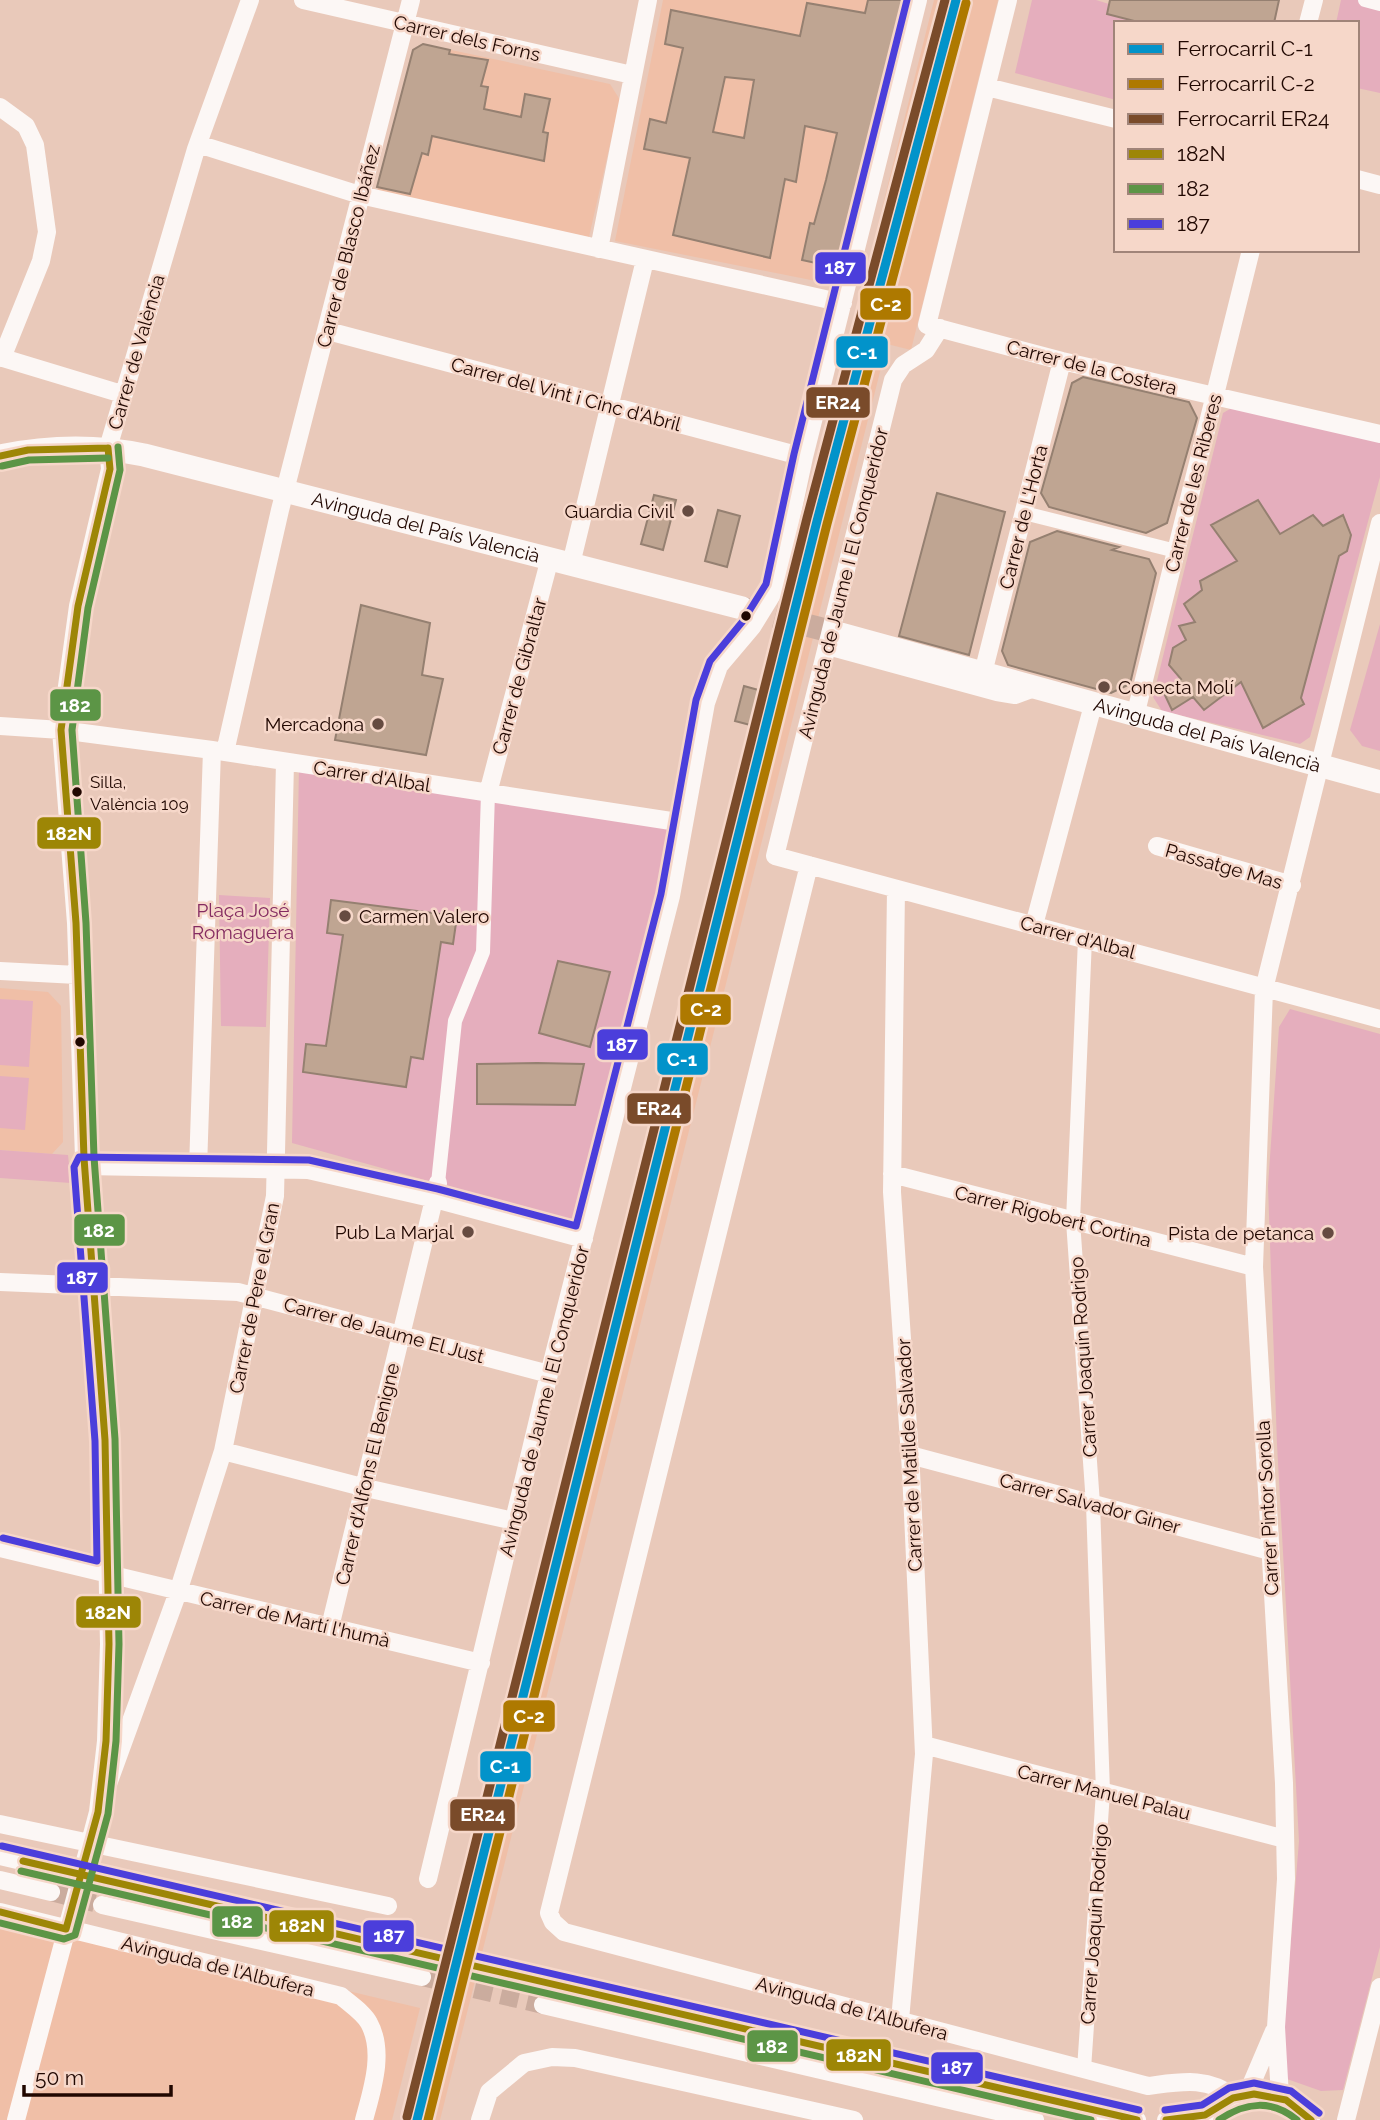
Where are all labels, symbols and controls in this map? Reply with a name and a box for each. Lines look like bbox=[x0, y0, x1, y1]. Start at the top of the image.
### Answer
street label: Carrer dels Forns bbox=[392, 10, 542, 66]
legend bbox=[1114, 21, 1359, 252]
text: Ferrocarril C-1 bbox=[1177, 36, 1313, 61]
text: Ferrocarril C-2 bbox=[1177, 71, 1315, 96]
text: Ferrocarril ER24 bbox=[1177, 106, 1330, 131]
text: 182N bbox=[1177, 141, 1226, 166]
street label: Carrer de Blasco Ibáñez bbox=[312, 142, 384, 350]
text: 182 bbox=[1177, 176, 1209, 201]
text: 187 bbox=[1177, 211, 1210, 236]
line badge: 187 bbox=[814, 251, 867, 285]
text: 187 bbox=[824, 256, 856, 278]
street label: Carrer de València bbox=[103, 272, 169, 432]
line badge: C-2 bbox=[859, 287, 912, 321]
text: C-2 bbox=[870, 293, 902, 315]
line badge: C-1 bbox=[835, 335, 889, 369]
street label: Carrer de la Costera bbox=[1005, 335, 1179, 399]
text: C-1 bbox=[847, 341, 877, 363]
street label: Carrer del Vint i Cinc d'Abril bbox=[449, 353, 684, 436]
line badge: ER24 bbox=[805, 386, 871, 419]
text: ER24 bbox=[815, 391, 861, 413]
street label: Carrer de les Riberes bbox=[1160, 392, 1226, 574]
street label: Avinguda de Jaume I El Conqueridor bbox=[794, 425, 892, 741]
street label: Carrer de L'Horta bbox=[994, 443, 1052, 591]
street label: Avinguda del País Valencià bbox=[310, 487, 542, 567]
place label: Guardia Civil bbox=[565, 500, 675, 522]
marker: Guardia Civil bbox=[680, 503, 696, 519]
street label: Carrer de Gibraltar bbox=[487, 595, 551, 757]
unlabelled marker bbox=[739, 609, 753, 623]
place label: Conecta Molí bbox=[1118, 676, 1235, 698]
marker: Conecta Molí bbox=[1096, 679, 1112, 695]
line badge: 182 bbox=[49, 688, 102, 722]
street label: Avinguda del País Valencià bbox=[1092, 693, 1323, 776]
text: 182 bbox=[59, 694, 91, 716]
place label: Mercadona bbox=[265, 713, 364, 735]
marker: Mercadona bbox=[370, 716, 386, 732]
street label: Carrer d'Albal bbox=[312, 756, 433, 796]
place label: Silla, València 109 bbox=[90, 772, 189, 814]
marker: Silla, València 109 bbox=[70, 785, 84, 799]
line badge: 182N bbox=[36, 816, 102, 850]
text: 182N bbox=[46, 822, 92, 844]
street label: Passatge Mas bbox=[1163, 839, 1285, 893]
park label: Plaça José Romaguera bbox=[192, 899, 294, 943]
place label: Carmen Valero bbox=[359, 905, 489, 927]
marker: Carmen Valero bbox=[337, 908, 353, 924]
street label: Carrer d'Albal bbox=[1018, 911, 1139, 963]
line badge: C-2 bbox=[679, 993, 732, 1026]
text: C-2 bbox=[690, 998, 722, 1020]
line badge: 187 bbox=[596, 1028, 649, 1061]
text: 187 bbox=[606, 1033, 638, 1055]
unlabelled marker bbox=[73, 1035, 87, 1049]
line badge: C-1 bbox=[656, 1042, 709, 1076]
text: C-1 bbox=[667, 1048, 697, 1070]
line badge: ER24 bbox=[626, 1092, 692, 1125]
text: ER24 bbox=[636, 1097, 682, 1119]
street label: Carrer Rigobert Cortina bbox=[952, 1181, 1154, 1251]
street label: Carrer de Pere el Gran bbox=[225, 1201, 283, 1395]
line badge: 182 bbox=[73, 1213, 126, 1247]
text: 182 bbox=[83, 1219, 115, 1241]
place label: Pub La Marjal bbox=[335, 1221, 455, 1243]
place label: Pista de petanca bbox=[1168, 1222, 1314, 1244]
marker: Pub La Marjal bbox=[460, 1224, 476, 1240]
marker: Pista de petanca bbox=[1320, 1225, 1336, 1241]
street label: Avinguda de Jaume I El Conqueridor bbox=[495, 1243, 593, 1559]
street label: Carrer Joaquín Rodrigo bbox=[1065, 1256, 1101, 1458]
line badge: 187 bbox=[56, 1261, 109, 1294]
text: 187 bbox=[66, 1266, 98, 1288]
street label: Carrer de Jaume El Just bbox=[281, 1293, 487, 1367]
street label: Carrer de Matilde Salvador bbox=[892, 1337, 926, 1572]
street label: Carrer d'Alfons El Benigne bbox=[331, 1361, 403, 1587]
street label: Carrer Pintor Sorolla bbox=[1251, 1420, 1283, 1596]
street label: Carrer Salvador Giner bbox=[997, 1468, 1183, 1538]
street label: Carrer de Martí l'humà bbox=[198, 1586, 392, 1652]
line badge: 182N bbox=[75, 1595, 142, 1629]
text: 182N bbox=[85, 1601, 131, 1623]
line badge: C-2 bbox=[502, 1699, 556, 1733]
text: C-2 bbox=[513, 1705, 545, 1727]
line badge: C-1 bbox=[479, 1750, 532, 1783]
text: C-1 bbox=[490, 1755, 520, 1777]
street label: Carrer Manuel Palau bbox=[1015, 1760, 1193, 1824]
line badge: ER24 bbox=[449, 1798, 516, 1832]
text: ER24 bbox=[460, 1803, 506, 1825]
street label: Carrer Joaquín Rodrigo bbox=[1076, 1823, 1112, 2025]
line badge: 182 bbox=[211, 1905, 264, 1938]
line badge: 182N bbox=[268, 1909, 335, 1943]
text: 182 bbox=[221, 1910, 253, 1932]
text: 182N bbox=[279, 1914, 325, 1936]
line badge: 187 bbox=[362, 1919, 415, 1953]
text: 187 bbox=[373, 1924, 405, 1946]
street label: Avinguda de l'Albufera bbox=[119, 1931, 317, 2001]
street label: Avinguda de l'Albufera bbox=[754, 1972, 950, 2044]
line badge: 182 bbox=[746, 2029, 799, 2063]
text: 182 bbox=[756, 2035, 788, 2057]
line badge: 182N bbox=[825, 2038, 892, 2072]
text: 182N bbox=[836, 2044, 882, 2066]
line badge: 187 bbox=[930, 2051, 984, 2085]
scale bar bbox=[24, 2054, 172, 2098]
text: 187 bbox=[941, 2056, 973, 2078]
text: 50 m bbox=[35, 2065, 84, 2090]

